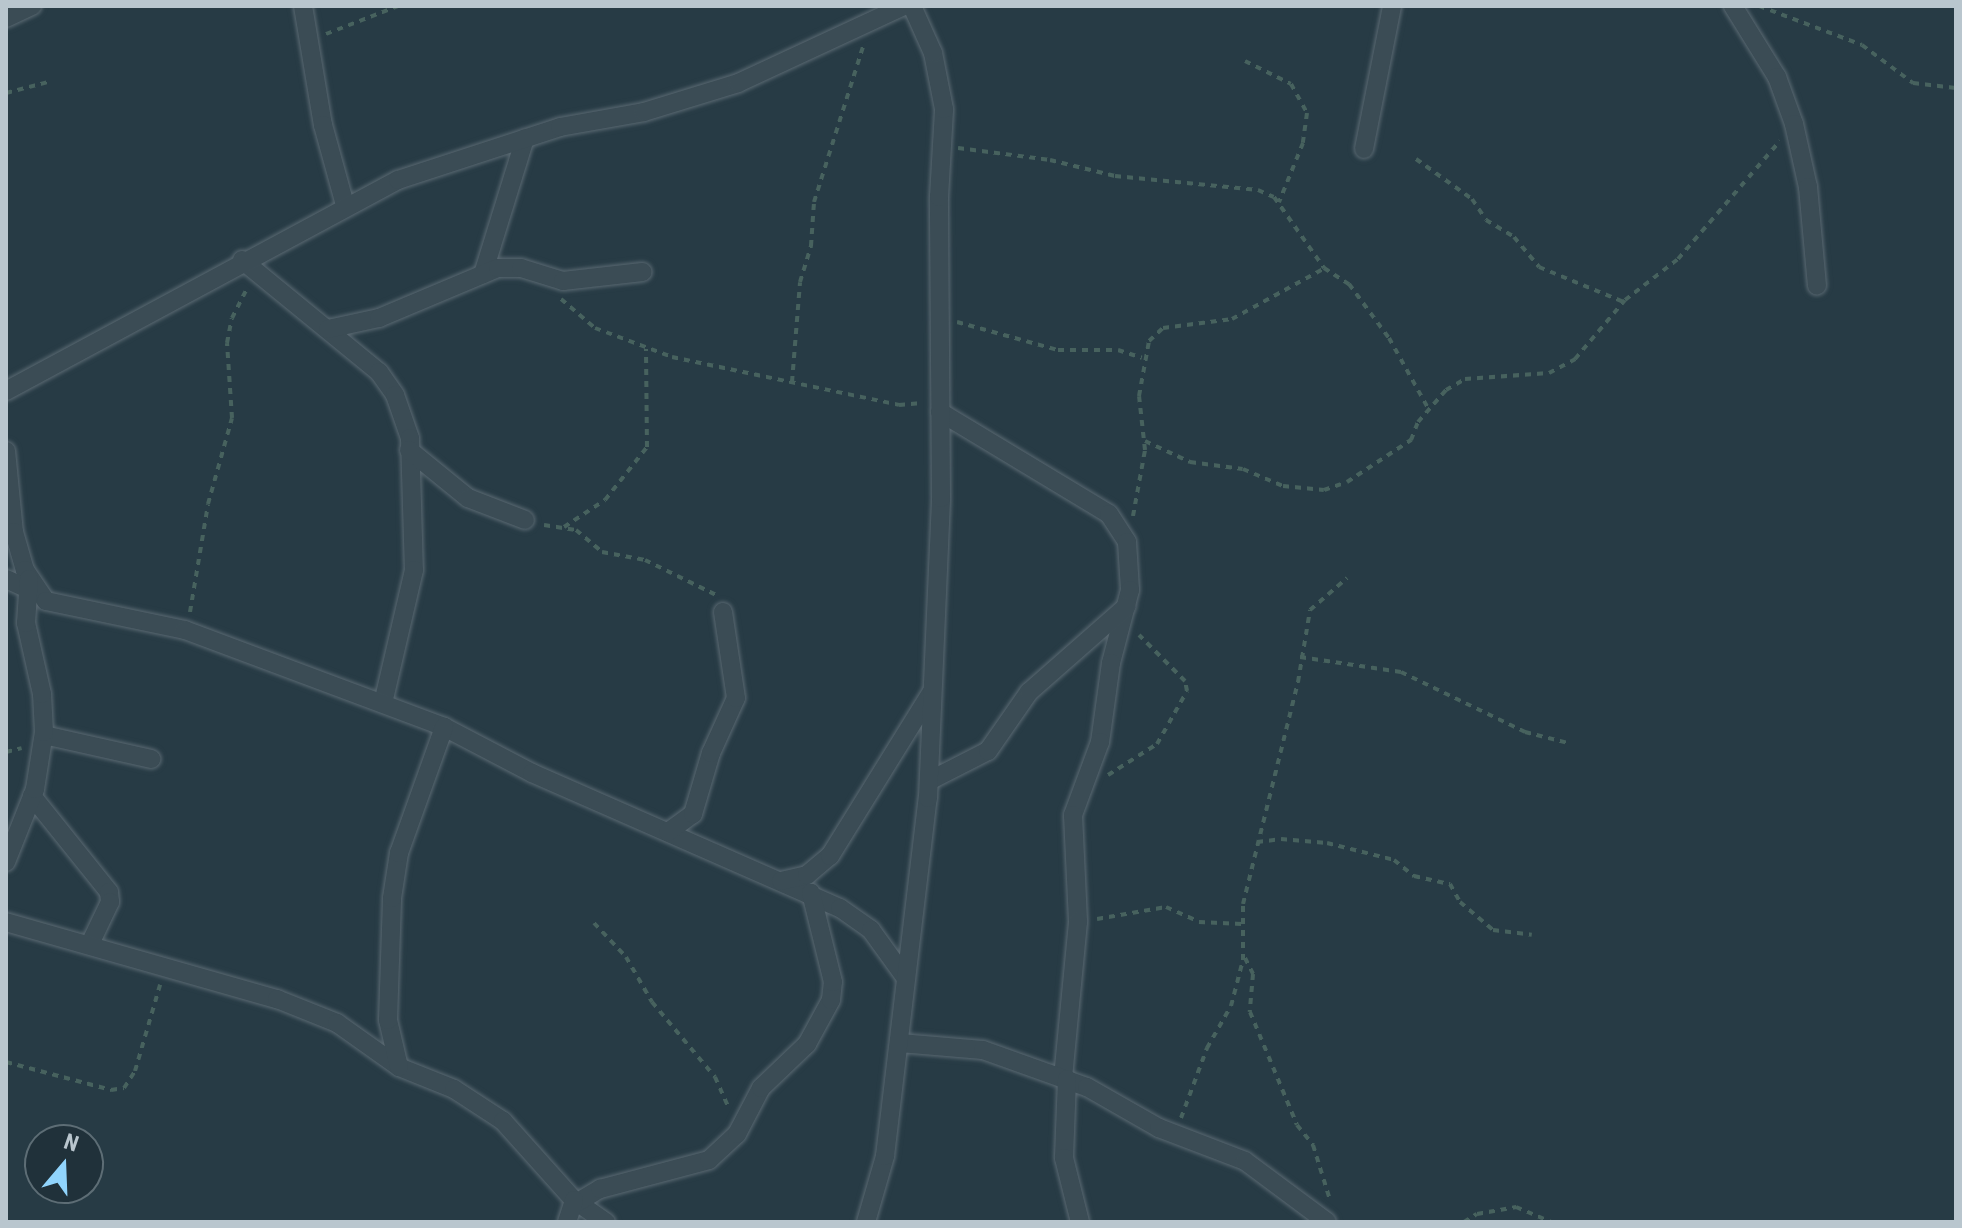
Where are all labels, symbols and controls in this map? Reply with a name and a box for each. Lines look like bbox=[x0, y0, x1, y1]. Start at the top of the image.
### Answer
north arrow bbox=[24, 1124, 104, 1204]
text: N bbox=[61, 1129, 82, 1157]

